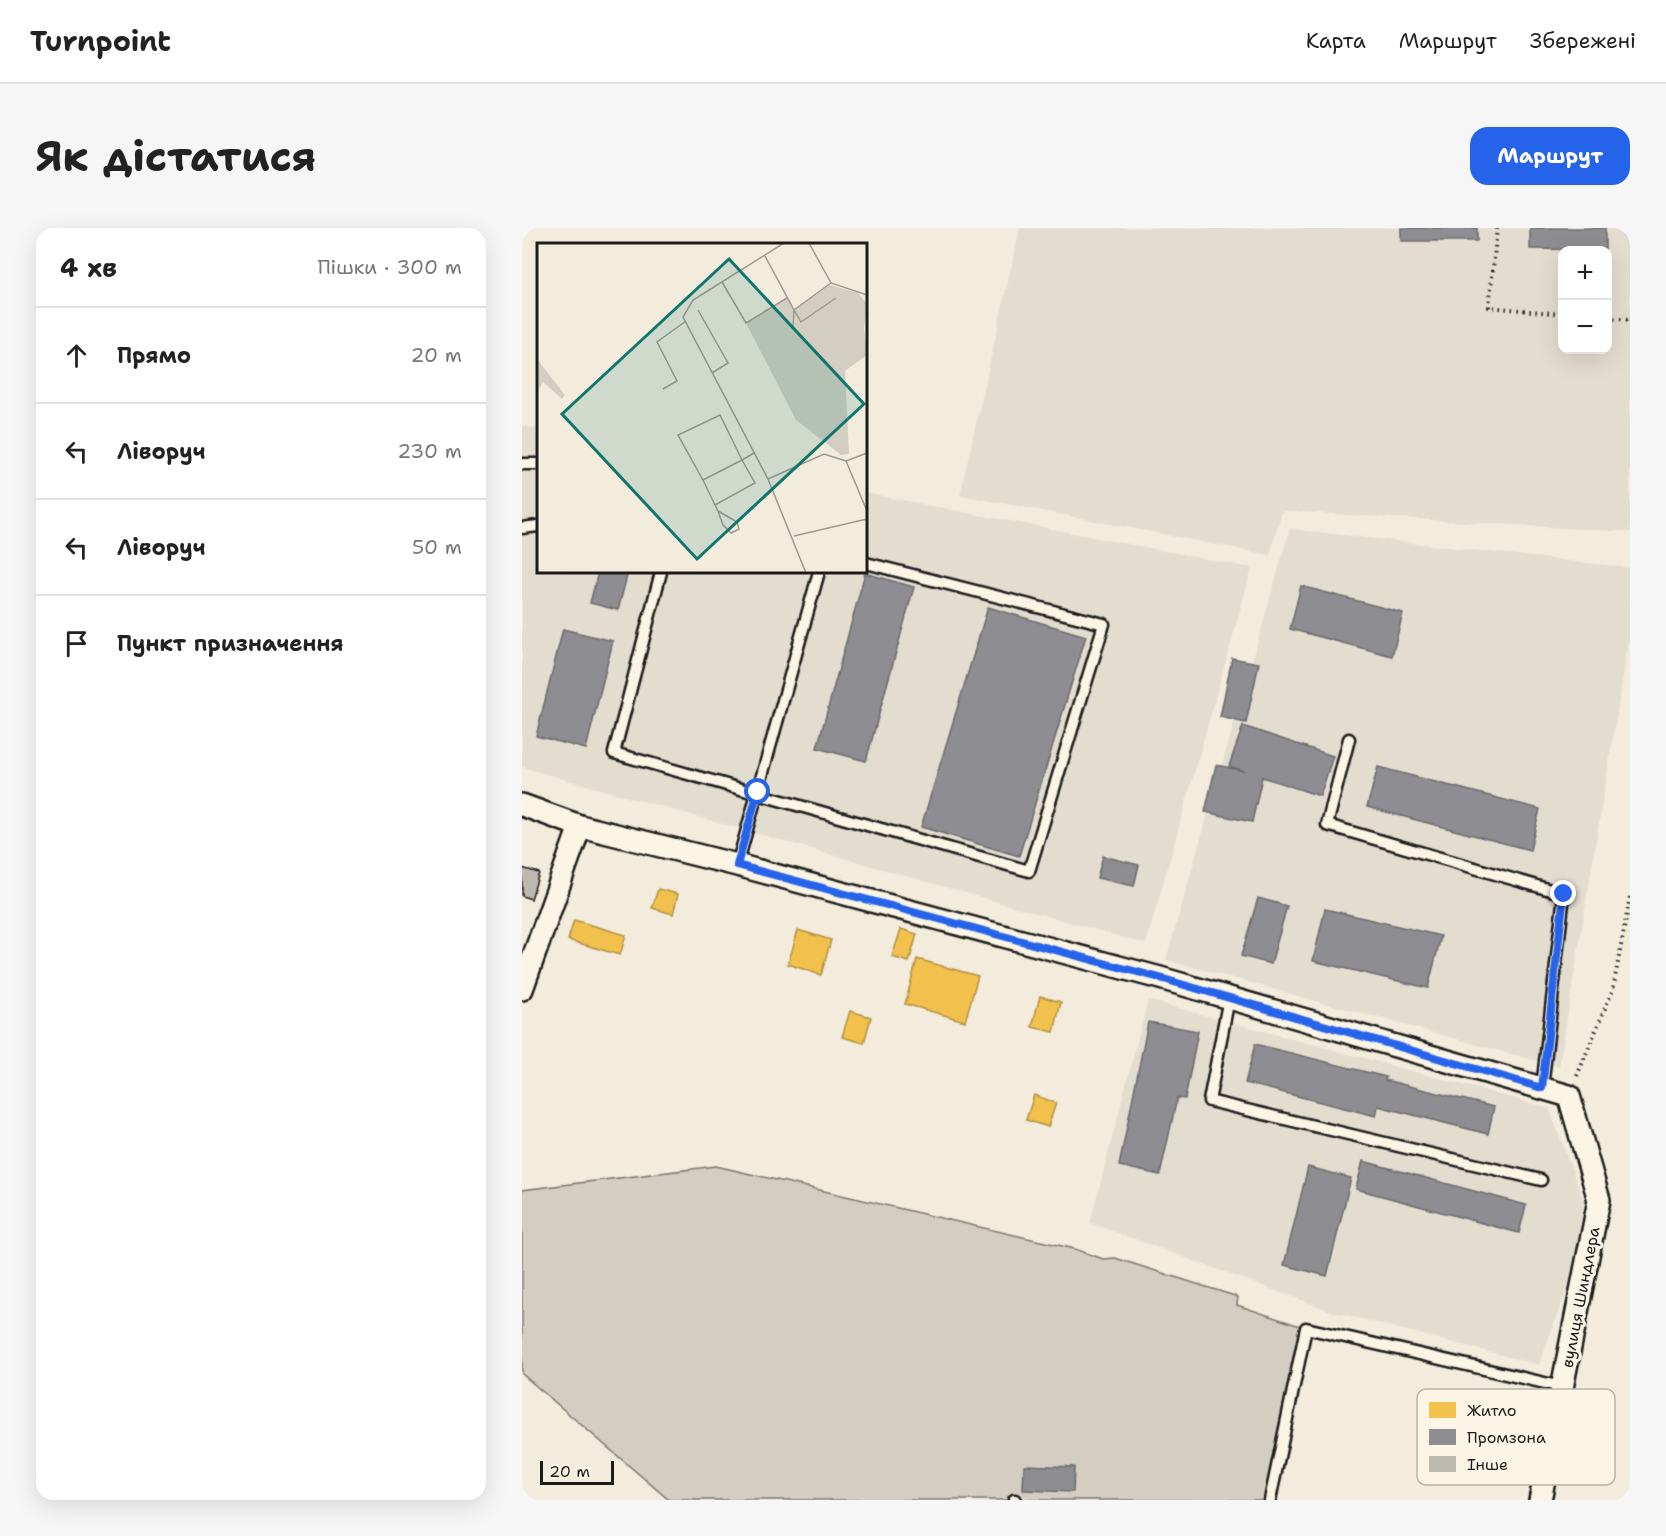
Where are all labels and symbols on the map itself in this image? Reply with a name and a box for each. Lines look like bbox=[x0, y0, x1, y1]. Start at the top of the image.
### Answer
inset map bbox=[537, 243, 867, 573]
route start bbox=[744, 778, 770, 804]
route end bbox=[1550, 880, 1576, 906]
street label: вулиця Шиндлера bbox=[1557, 1225, 1604, 1369]
legend bbox=[1417, 1389, 1615, 1485]
text: Житло bbox=[1467, 1400, 1516, 1421]
text: Промзона bbox=[1467, 1427, 1546, 1448]
text: Інше bbox=[1467, 1454, 1508, 1475]
scale bar bbox=[540, 1458, 614, 1486]

